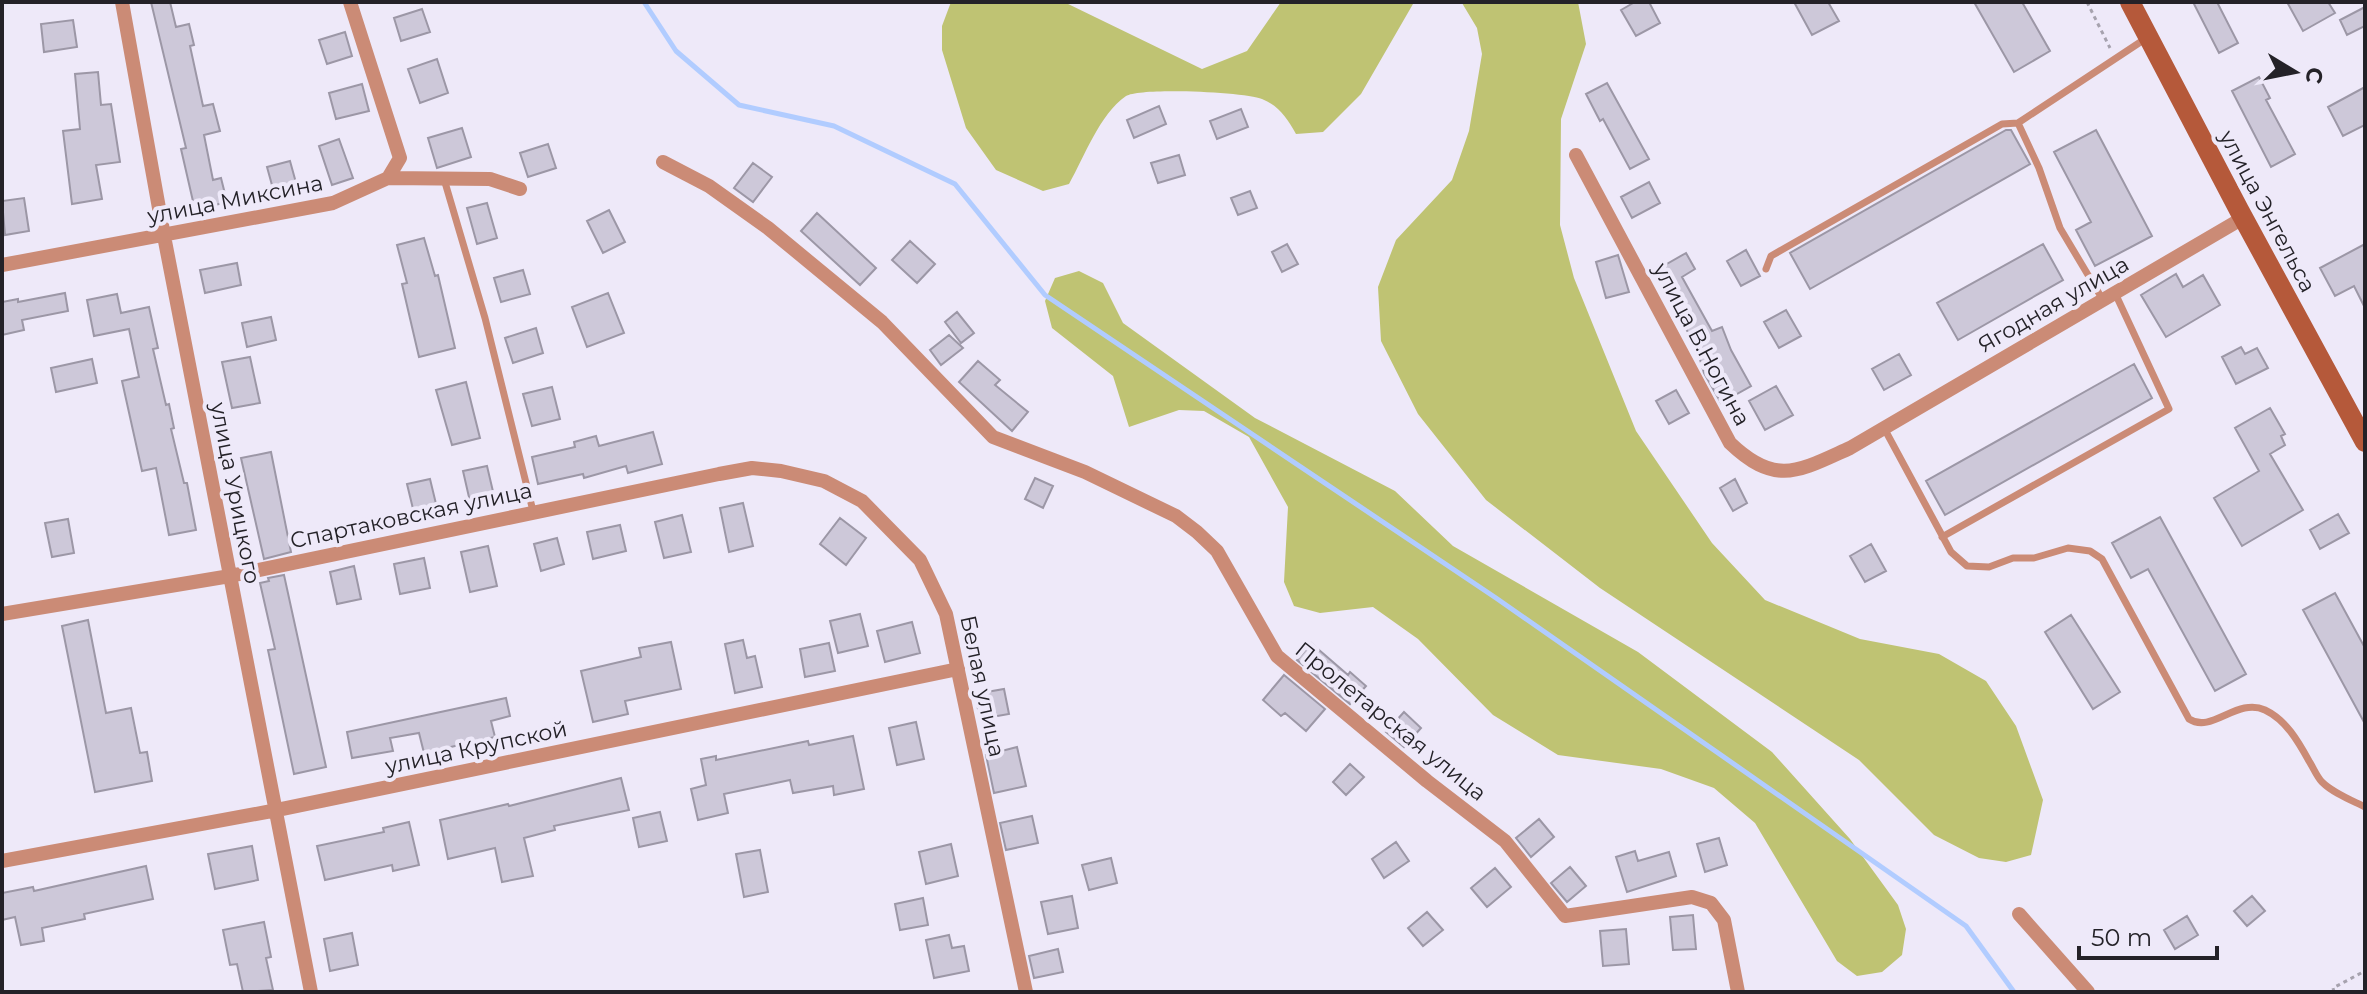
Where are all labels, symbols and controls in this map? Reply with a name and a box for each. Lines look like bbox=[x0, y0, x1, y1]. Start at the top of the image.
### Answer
north arrow bbox=[2255, 32, 2335, 112]
text: С bbox=[2300, 65, 2329, 86]
street label: улица Энгельса bbox=[2213, 125, 2322, 297]
street label: улица Миксина bbox=[144, 169, 325, 230]
street label: Ягодная улица bbox=[1973, 250, 2134, 359]
street label: улица В.Ногина bbox=[1647, 257, 1756, 430]
street label: улица Урицкого bbox=[204, 399, 266, 586]
street label: Спартаковская улица bbox=[288, 477, 535, 554]
street label: Белая улица bbox=[954, 613, 1011, 759]
street label: Пролетарская улица bbox=[1290, 636, 1492, 807]
street label: улица Крупской bbox=[382, 715, 570, 780]
scale bar bbox=[2079, 910, 2217, 960]
text: 50 m bbox=[2091, 923, 2152, 952]

